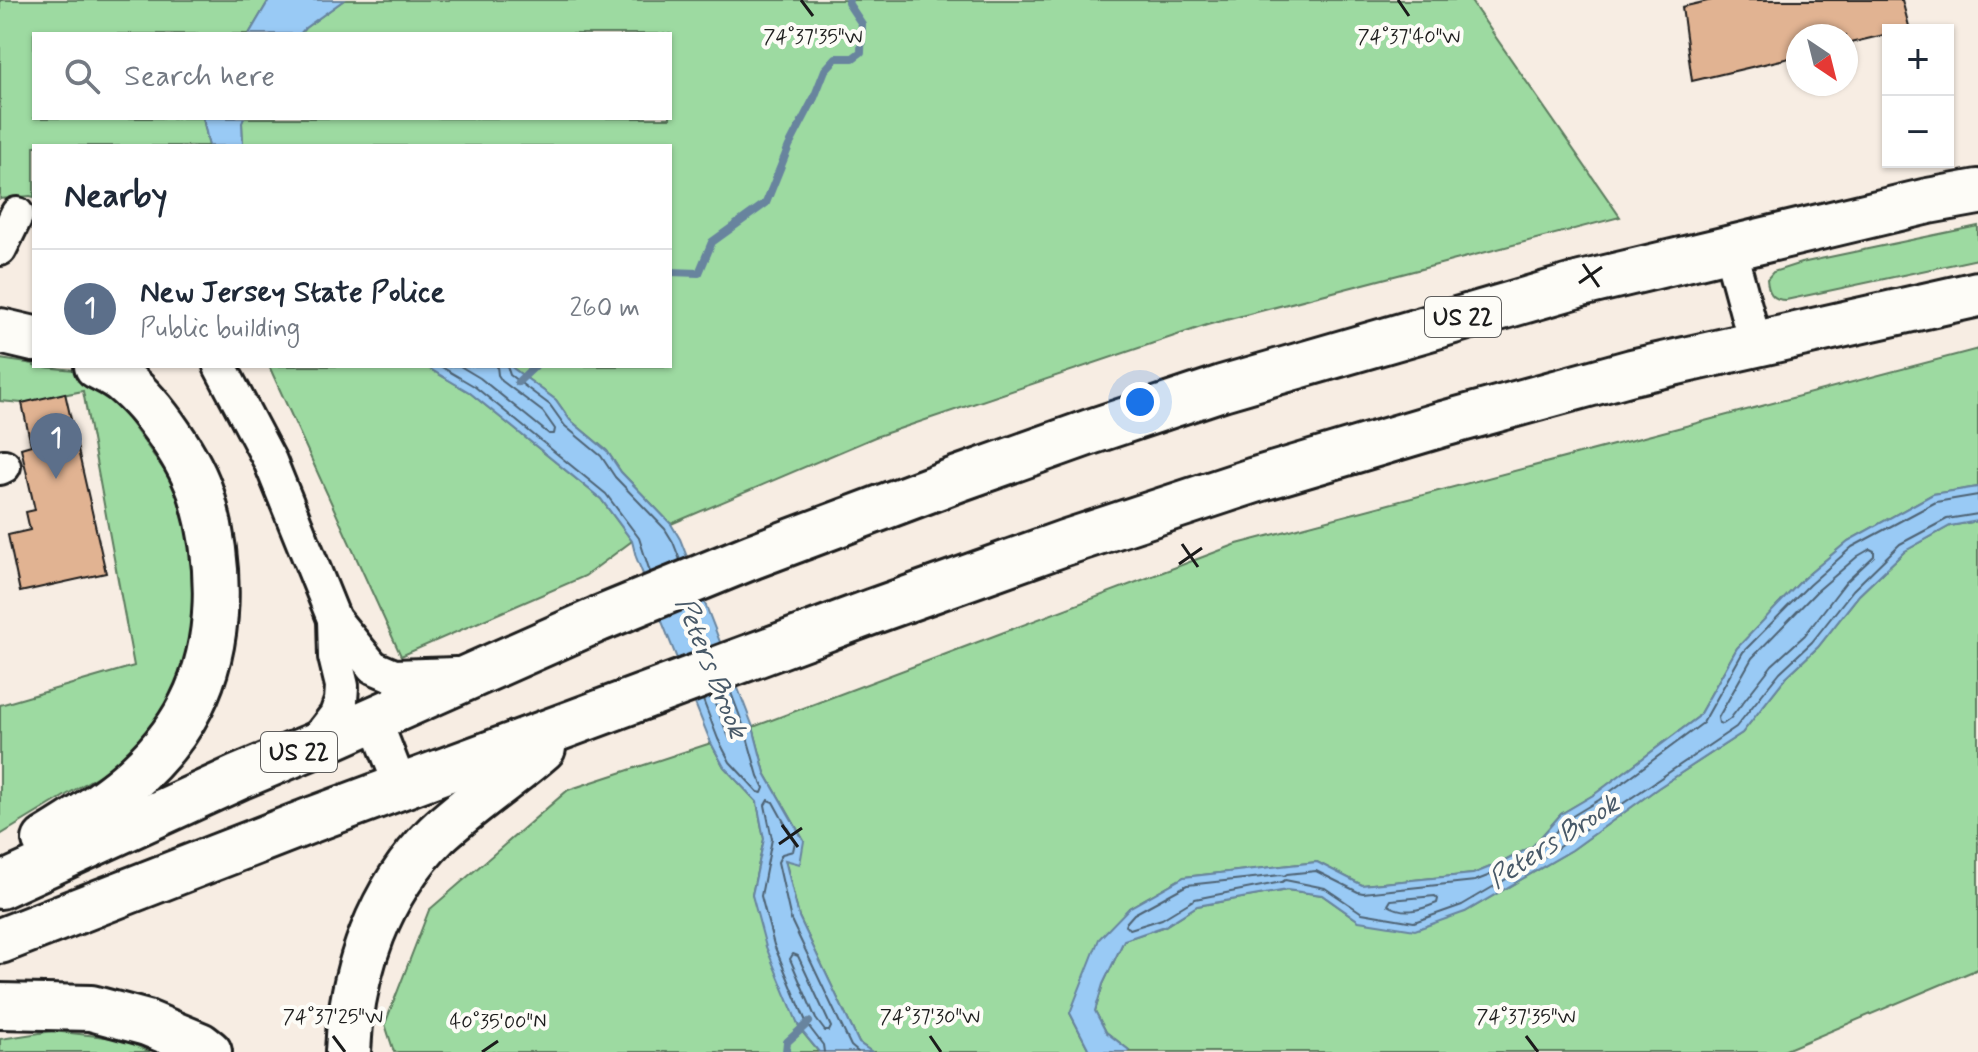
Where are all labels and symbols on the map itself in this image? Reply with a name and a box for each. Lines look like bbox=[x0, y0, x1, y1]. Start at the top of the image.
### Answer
text: 74°37'35"W bbox=[763, 24, 863, 51]
text: 74°37'40"W bbox=[1358, 24, 1460, 51]
north arrow bbox=[1786, 24, 1858, 96]
road number: US 22 bbox=[1425, 297, 1501, 337]
your location bbox=[1120, 382, 1160, 422]
pin: 1 bbox=[30, 413, 82, 479]
water label: Peters Brook bbox=[666, 592, 756, 746]
road number: US 22 bbox=[261, 732, 337, 772]
water label: Peters Brook bbox=[1482, 785, 1629, 898]
text: 74°37'25"W bbox=[283, 1004, 383, 1031]
text: 74°37'30"W bbox=[880, 1004, 980, 1031]
text: 74°37'35"W bbox=[1476, 1004, 1576, 1031]
text: 40°35'00"N bbox=[450, 1009, 547, 1036]

